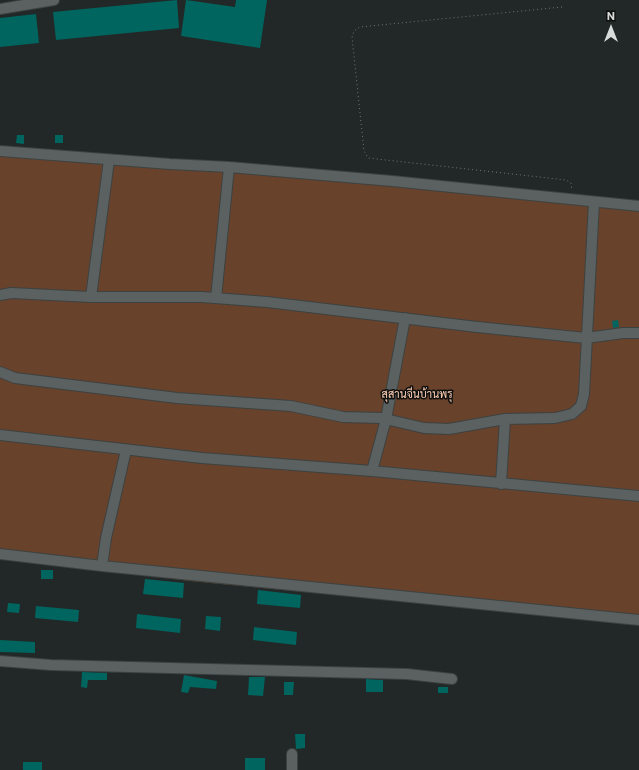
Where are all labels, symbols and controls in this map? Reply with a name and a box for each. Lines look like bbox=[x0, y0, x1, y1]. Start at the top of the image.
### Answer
north arrow bbox=[591, 8, 631, 48]
text: N bbox=[607, 9, 615, 22]
park label: สุสานจีนบ้านพรุ bbox=[382, 387, 452, 401]

